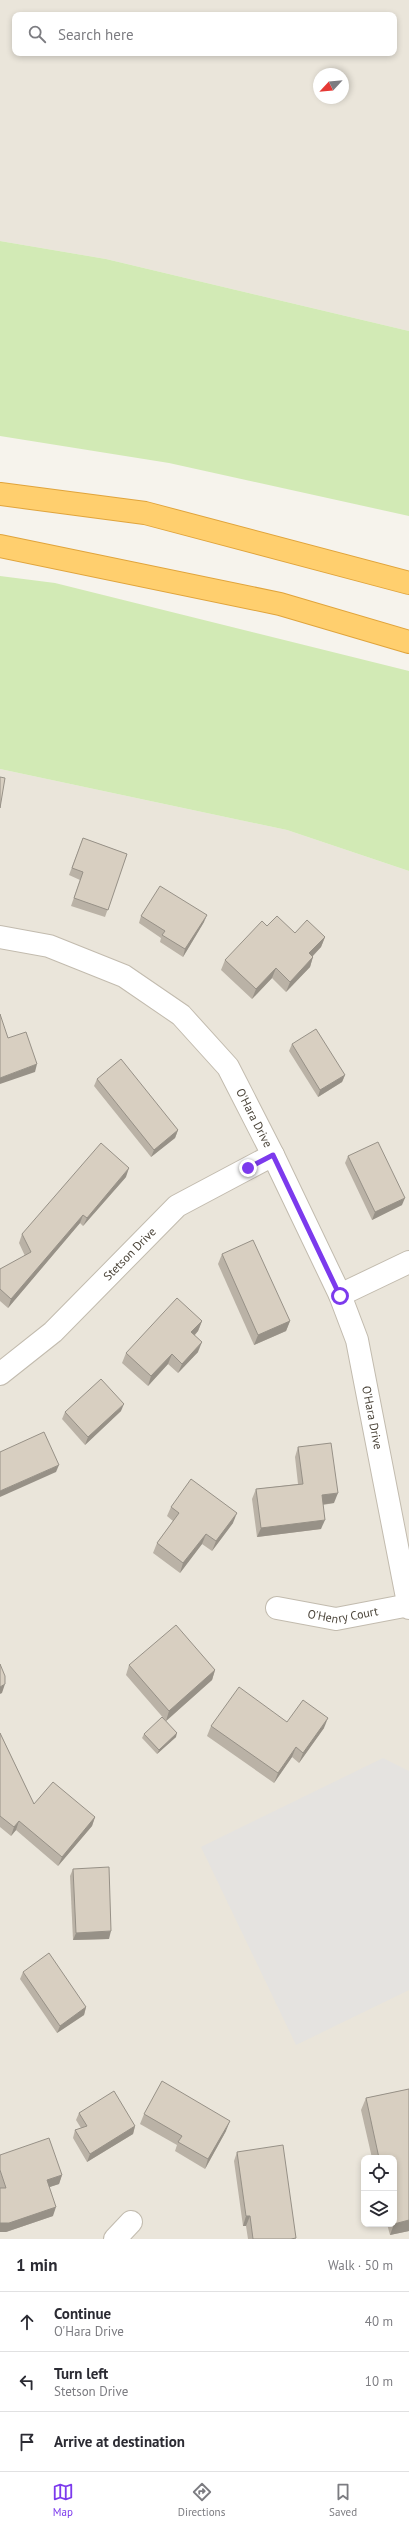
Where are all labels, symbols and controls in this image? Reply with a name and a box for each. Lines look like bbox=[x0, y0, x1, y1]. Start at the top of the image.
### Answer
search box bbox=[12, 12, 397, 56]
icon: search bbox=[26, 23, 48, 45]
text: Search here bbox=[58, 25, 134, 44]
north arrow bbox=[313, 68, 349, 104]
street label: O'Hara Drive bbox=[233, 1086, 276, 1150]
route end bbox=[239, 1159, 257, 1177]
street label: Stetson Drive bbox=[100, 1224, 159, 1283]
route start bbox=[331, 1287, 349, 1305]
street label: O'Hara Drive bbox=[359, 1384, 386, 1451]
street label: O'Henry Court bbox=[306, 1603, 379, 1626]
map controls bbox=[361, 2155, 397, 2227]
button: locate bbox=[361, 2155, 397, 2191]
button: layers bbox=[361, 2191, 397, 2227]
text: 1 min bbox=[16, 2254, 57, 2276]
text: Walk · 50 m bbox=[328, 2257, 393, 2274]
text: Continue bbox=[54, 2304, 111, 2323]
icon: ahead bbox=[16, 2311, 38, 2333]
text: 40 m bbox=[365, 2313, 393, 2330]
text: O'Hara Drive bbox=[54, 2323, 124, 2340]
text: Turn left bbox=[54, 2364, 108, 2383]
icon: left bbox=[16, 2371, 38, 2393]
text: 10 m bbox=[365, 2373, 393, 2390]
text: Stetson Drive bbox=[54, 2383, 128, 2400]
icon: arrive bbox=[16, 2431, 38, 2453]
text: Arrive at destination bbox=[54, 2432, 185, 2451]
tab: Map bbox=[52, 2481, 74, 2519]
tab: Directions bbox=[178, 2481, 225, 2519]
tab: Saved bbox=[329, 2481, 357, 2519]

